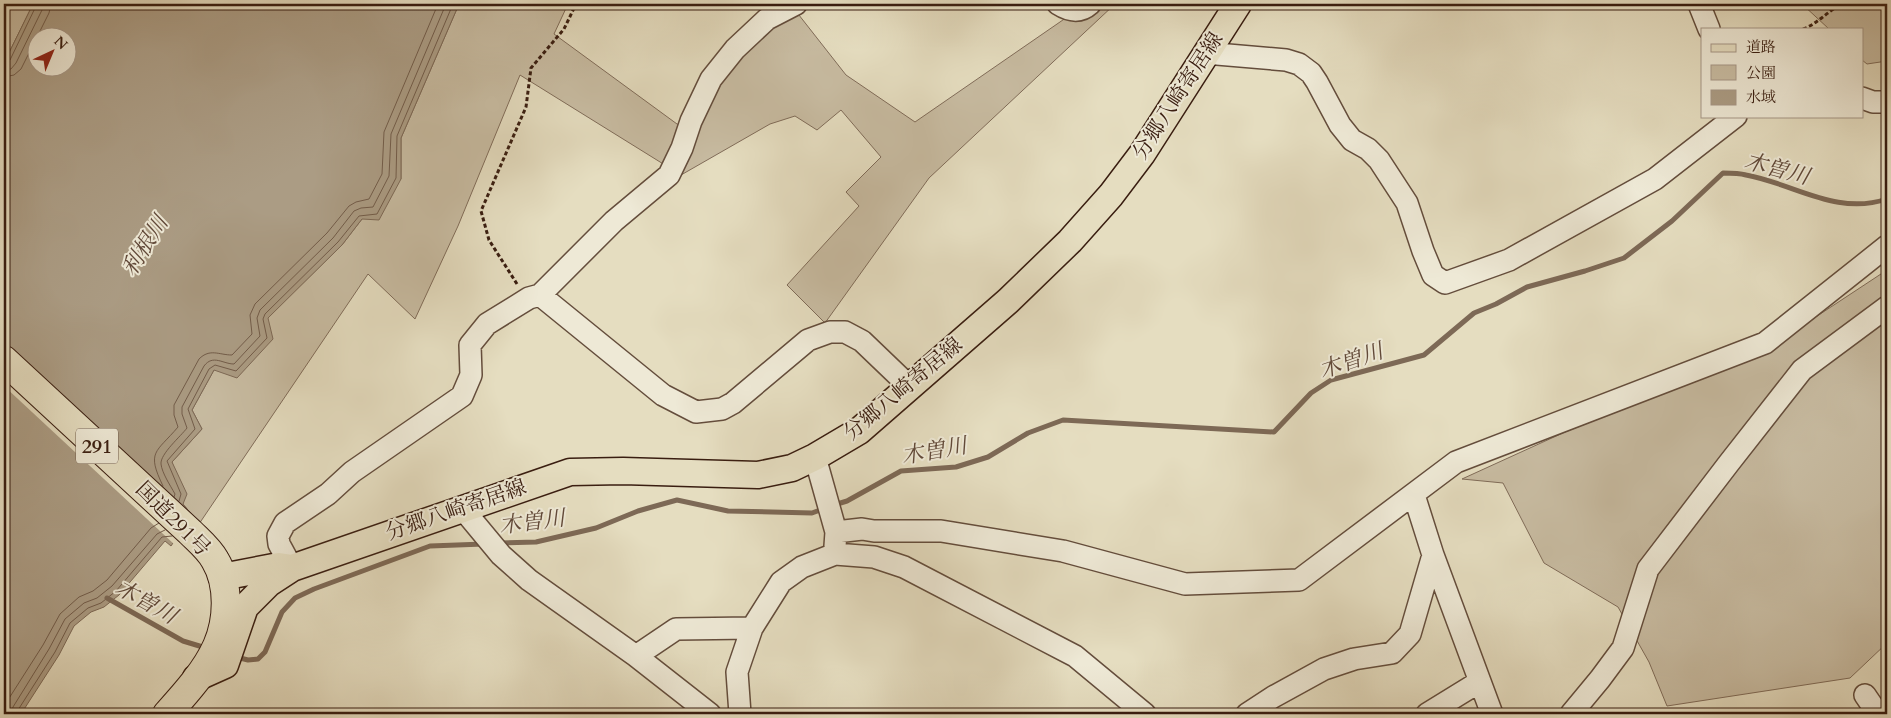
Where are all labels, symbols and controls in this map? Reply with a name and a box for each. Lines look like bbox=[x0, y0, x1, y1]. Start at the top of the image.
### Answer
street label: 分郷八崎寄居線 bbox=[1126, 26, 1230, 166]
north arrow bbox=[28, 28, 78, 78]
legend bbox=[1701, 28, 1864, 118]
text: N bbox=[50, 32, 72, 54]
text: 道路 bbox=[1746, 37, 1776, 57]
text: 公園 bbox=[1746, 63, 1776, 83]
text: 水域 bbox=[1746, 87, 1776, 107]
water label: 木曽川 bbox=[1741, 146, 1815, 193]
water label: 利根川 bbox=[115, 208, 176, 282]
street label: 分郷八崎寄居線 bbox=[837, 331, 969, 447]
water label: 木曽川 bbox=[1315, 335, 1389, 386]
road number: 291 bbox=[76, 428, 118, 464]
water label: 木曽川 bbox=[899, 430, 971, 472]
street label: 分郷八崎寄居線 bbox=[382, 472, 530, 548]
street label: 国道291号 bbox=[129, 475, 217, 563]
water label: 木曽川 bbox=[497, 503, 569, 541]
water label: 木曽川 bbox=[110, 573, 184, 632]

